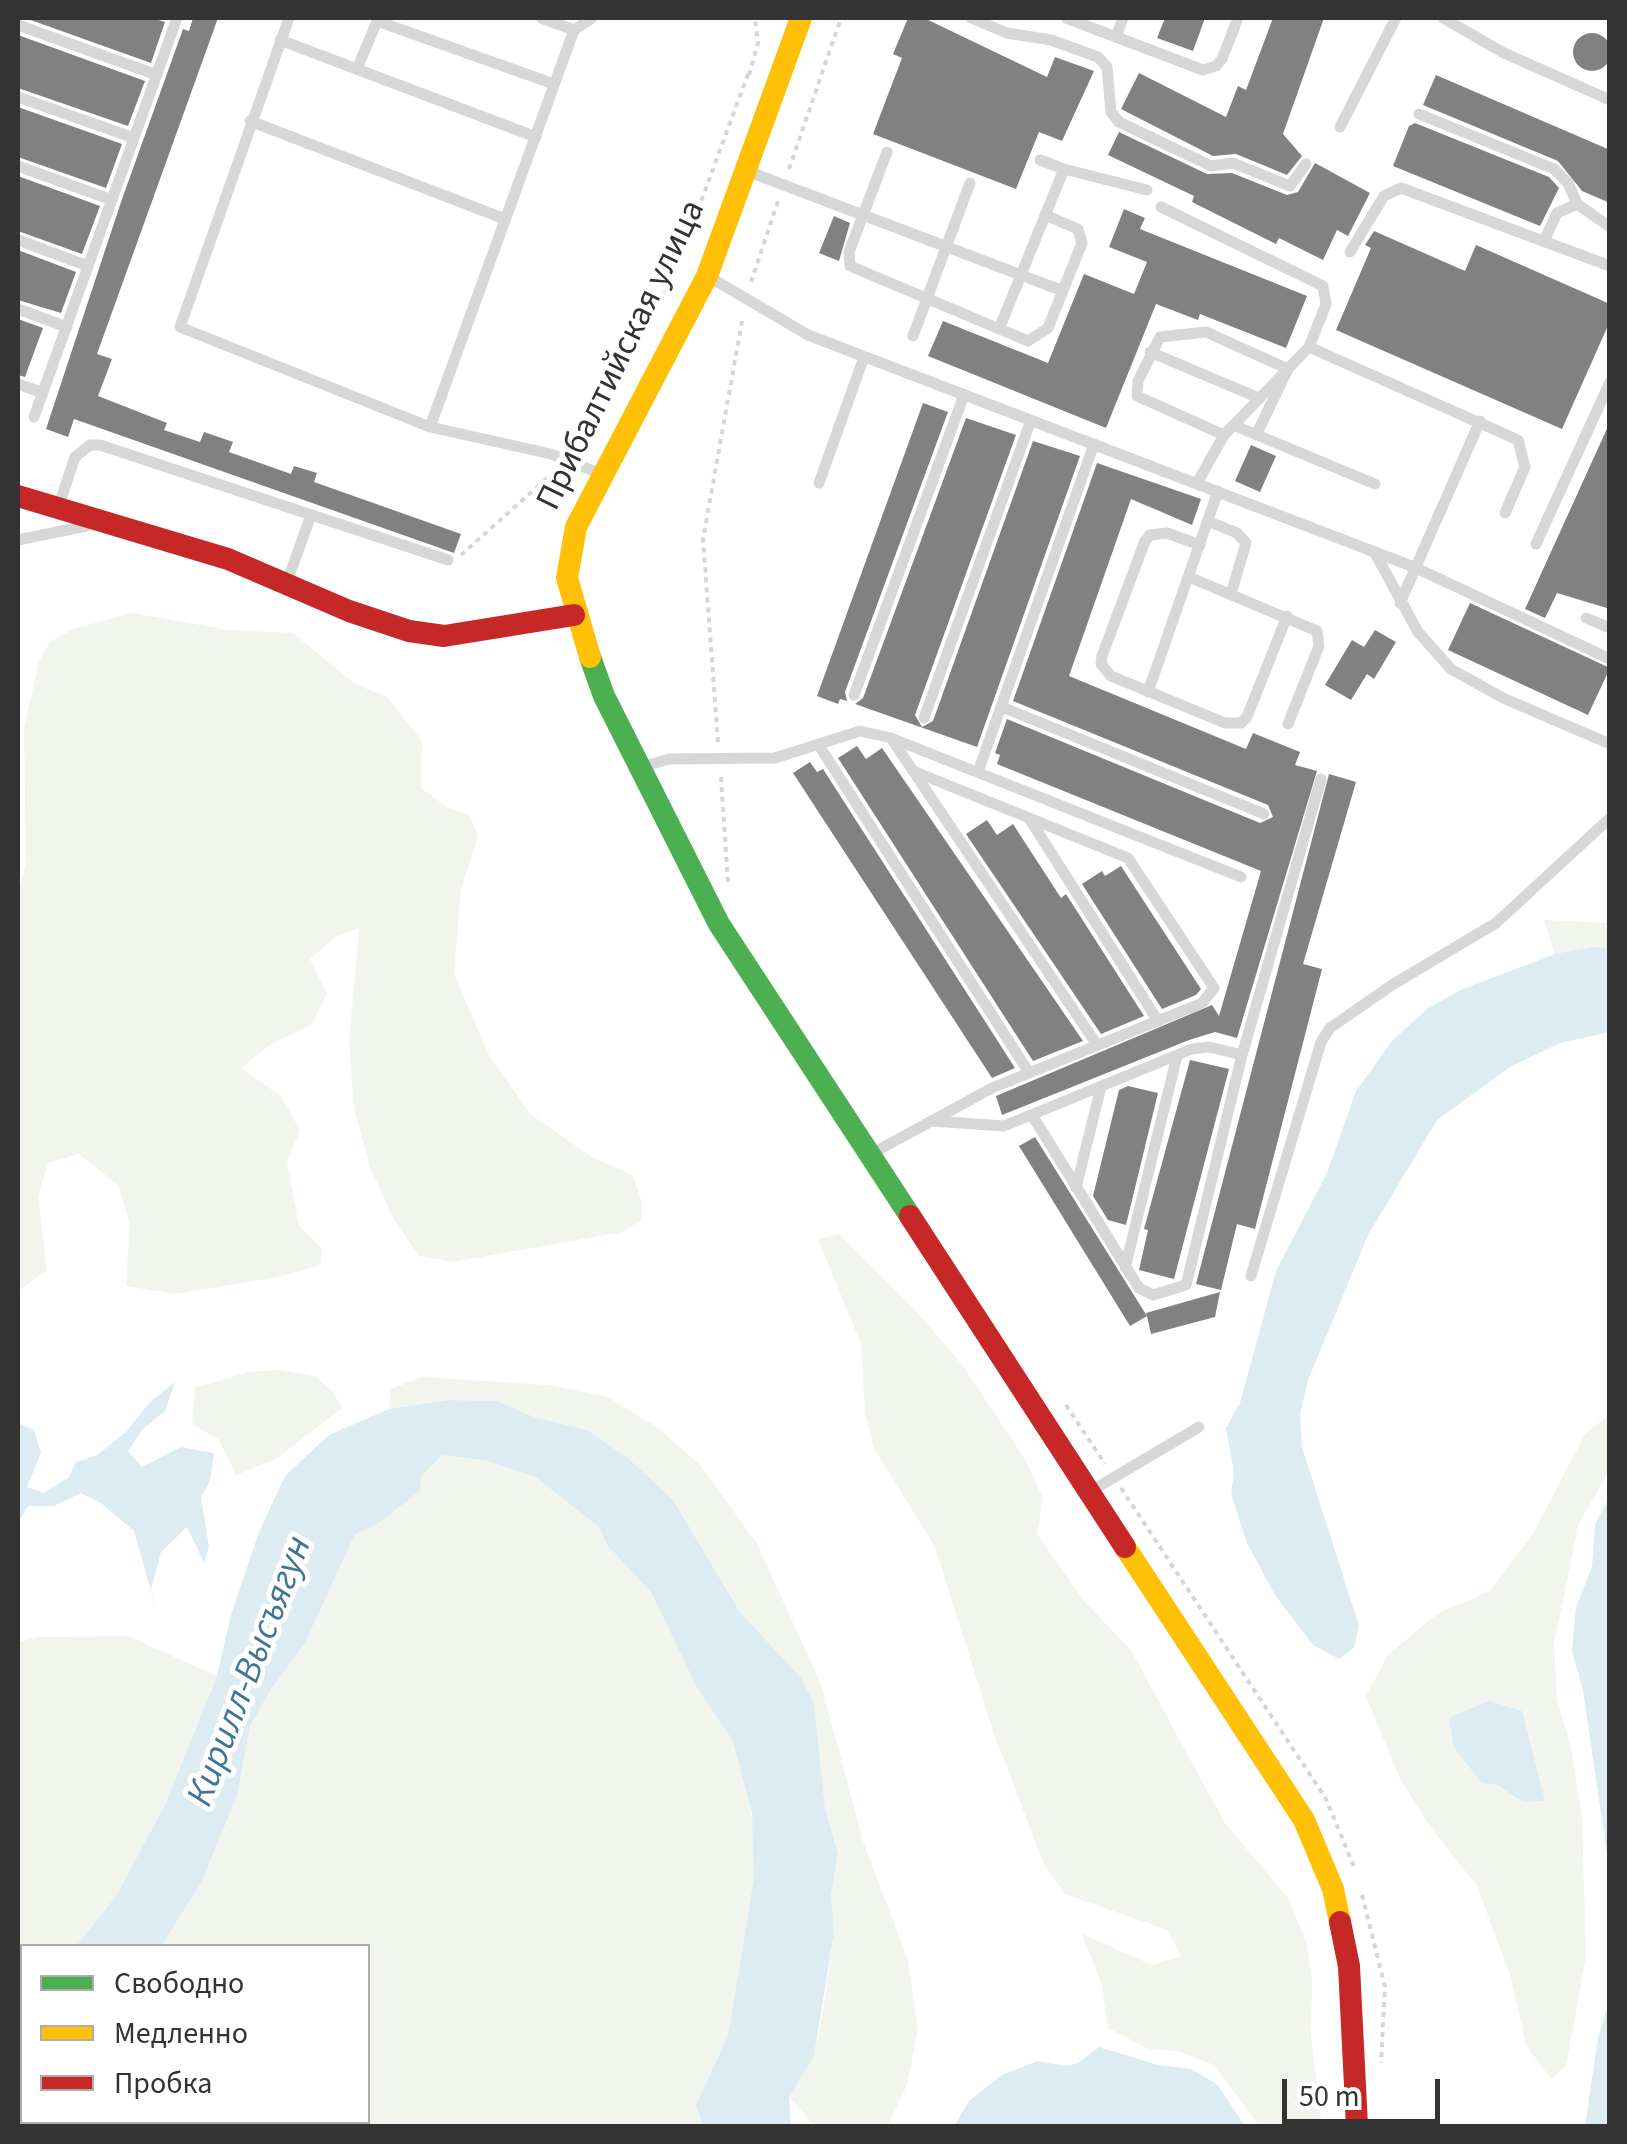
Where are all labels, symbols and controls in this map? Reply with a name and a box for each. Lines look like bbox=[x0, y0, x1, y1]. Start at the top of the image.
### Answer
street label: Прибалтийская улица bbox=[530, 194, 716, 518]
water label: Кирилл-Высъягун bbox=[180, 1531, 324, 1813]
legend bbox=[20, 1944, 370, 2124]
text: Свободно bbox=[114, 1962, 244, 2005]
text: Медленно bbox=[114, 2012, 248, 2055]
scale bar bbox=[1287, 2059, 1444, 2121]
text: Пробка bbox=[114, 2062, 212, 2105]
text: 50 m bbox=[1299, 2075, 1360, 2118]

